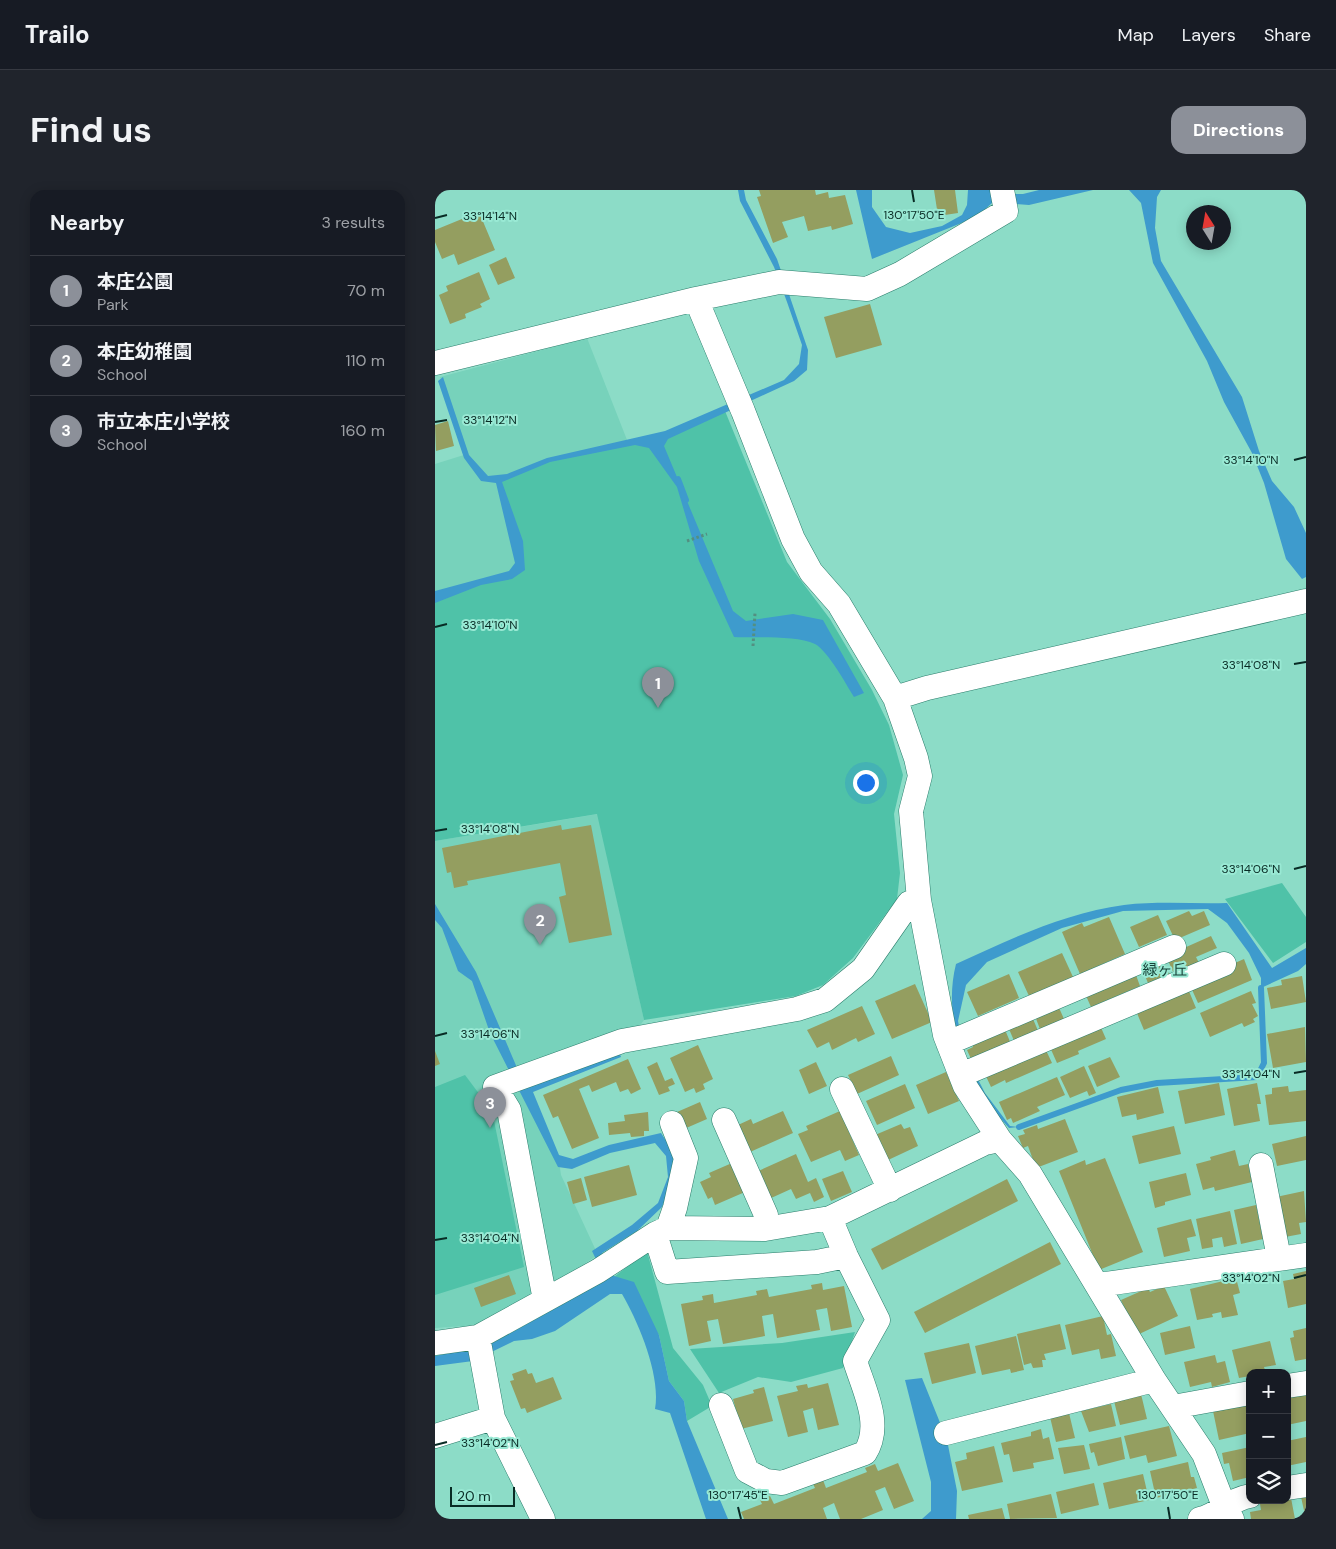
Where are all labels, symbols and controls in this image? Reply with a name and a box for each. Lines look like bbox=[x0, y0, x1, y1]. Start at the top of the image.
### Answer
text: Trailo bbox=[25, 19, 90, 50]
text: Map bbox=[1118, 23, 1154, 47]
text: Layers bbox=[1182, 23, 1236, 47]
text: Share bbox=[1264, 23, 1311, 47]
button: Directions bbox=[1171, 106, 1306, 154]
text: Find us bbox=[30, 107, 152, 153]
north arrow bbox=[1186, 205, 1231, 250]
text: 130°17'50"E bbox=[883, 207, 945, 223]
text: 33°14'14"N bbox=[463, 208, 517, 224]
text: Nearby bbox=[50, 209, 124, 237]
text: 3 results bbox=[322, 212, 385, 233]
text: 本庄公園 bbox=[97, 269, 173, 294]
text: 1 bbox=[63, 280, 69, 301]
text: 70 m bbox=[347, 280, 385, 301]
text: Park bbox=[97, 294, 129, 315]
text: 本庄幼稚園 bbox=[97, 339, 192, 364]
text: 2 bbox=[61, 350, 71, 371]
text: 110 m bbox=[346, 350, 385, 371]
text: School bbox=[97, 364, 147, 385]
text: 市立本庄小学校 bbox=[97, 409, 230, 434]
text: 33°14'12"N bbox=[463, 412, 517, 428]
text: 3 bbox=[61, 420, 71, 441]
text: 160 m bbox=[341, 420, 385, 441]
text: School bbox=[97, 434, 147, 455]
text: 33°14'10"N bbox=[1224, 452, 1278, 468]
text: 33°14'10"N bbox=[463, 617, 517, 633]
text: 33°14'08"N bbox=[1222, 657, 1280, 673]
pin: 1 bbox=[642, 667, 674, 708]
your location bbox=[853, 770, 879, 796]
text: 33°14'08"N bbox=[461, 821, 519, 837]
text: 33°14'06"N bbox=[1222, 861, 1280, 877]
pin: 2 bbox=[524, 904, 556, 945]
district label: 緑ヶ丘 bbox=[1142, 960, 1188, 980]
text: 33°14'06"N bbox=[461, 1026, 519, 1042]
text: 33°14'04"N bbox=[1222, 1066, 1280, 1082]
pin: 3 bbox=[474, 1087, 506, 1128]
text: 33°14'04"N bbox=[461, 1230, 519, 1246]
text: 33°14'02"N bbox=[1222, 1270, 1280, 1286]
map controls bbox=[1246, 1369, 1291, 1504]
button: + bbox=[1246, 1369, 1291, 1414]
button: − bbox=[1246, 1414, 1291, 1459]
text: 33°14'02"N bbox=[461, 1435, 519, 1451]
button: layers bbox=[1246, 1459, 1291, 1504]
scale bar bbox=[450, 1484, 515, 1507]
text: 20 m bbox=[457, 1487, 491, 1505]
text: 130°17'45"E bbox=[708, 1487, 768, 1503]
text: 130°17'50"E bbox=[1137, 1487, 1199, 1503]

